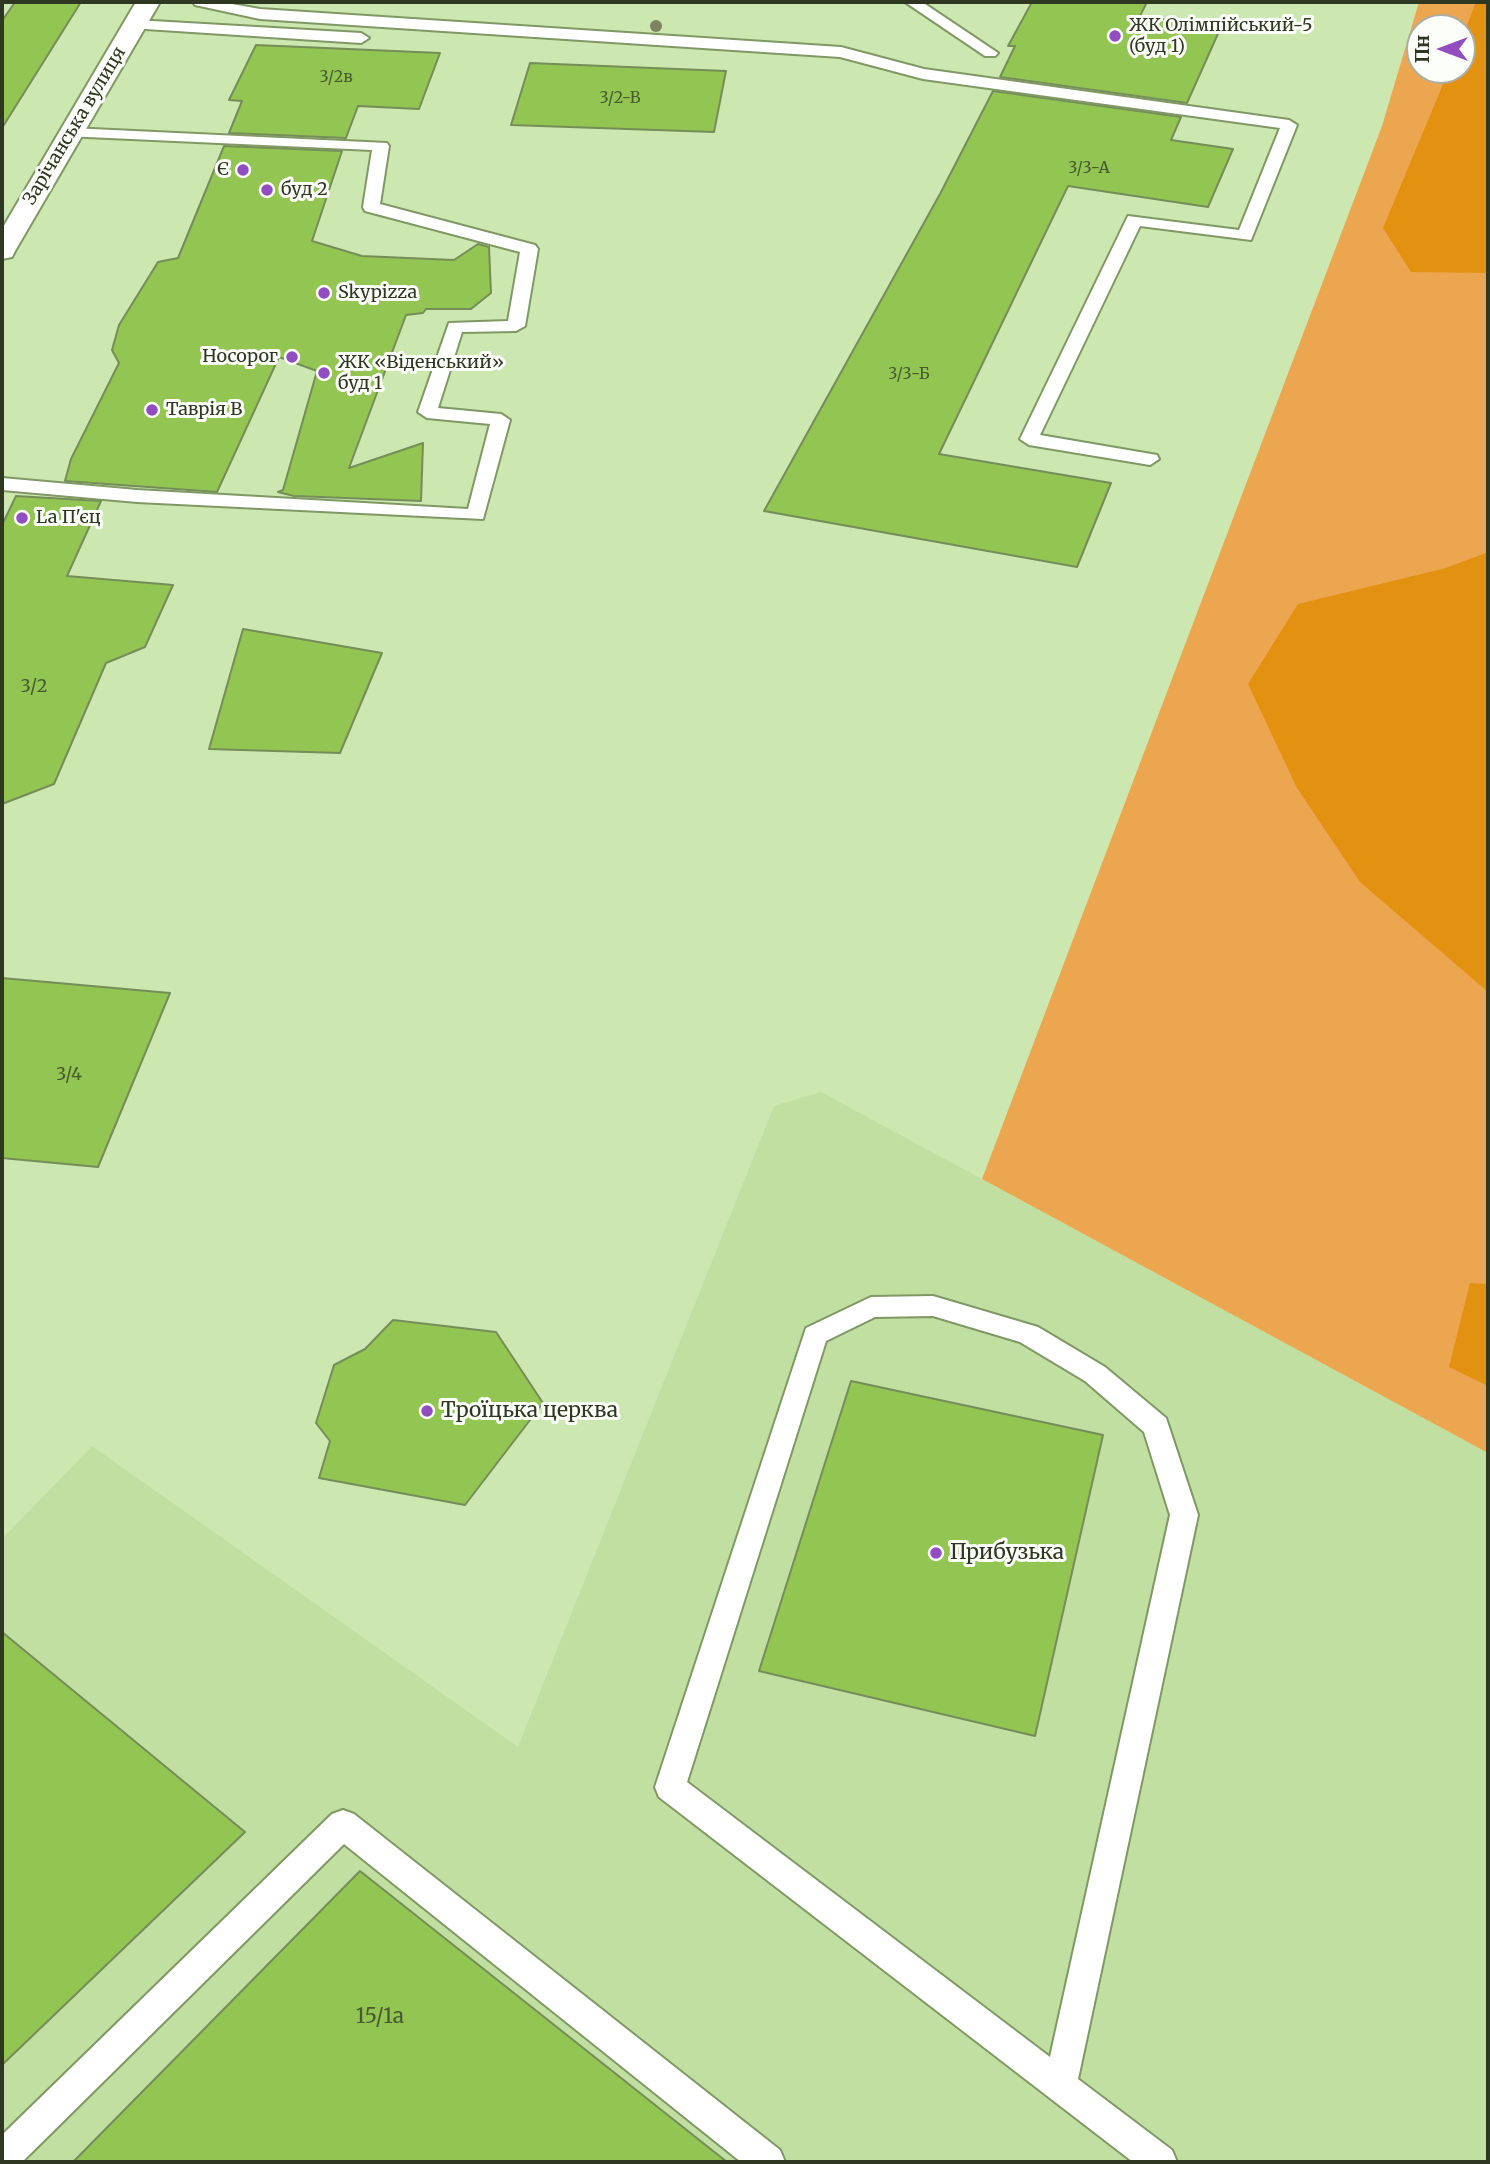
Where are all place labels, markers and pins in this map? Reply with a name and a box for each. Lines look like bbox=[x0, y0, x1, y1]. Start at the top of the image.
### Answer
place label: ЖК Олімпійський-5 (буд 1) bbox=[1129, 15, 1312, 58]
marker: ЖК Олімпійський-5 (буд 1) bbox=[1107, 28, 1123, 44]
place label: Є bbox=[217, 159, 229, 181]
marker: Є bbox=[235, 162, 251, 178]
place label: буд 2 bbox=[281, 179, 328, 201]
marker: буд 2 bbox=[259, 182, 275, 198]
place label: Skypizza bbox=[338, 282, 417, 304]
marker: Skypizza bbox=[316, 285, 332, 301]
place label: Носорог bbox=[202, 346, 278, 368]
marker: Носорог bbox=[284, 349, 300, 365]
place label: ЖК «Віденський» буд 1 bbox=[338, 352, 504, 394]
marker: ЖК «Віденський» буд 1 bbox=[316, 365, 332, 381]
place label: Таврія В bbox=[166, 399, 242, 421]
marker: Таврія В bbox=[144, 402, 160, 418]
place label: La П'єц bbox=[36, 507, 101, 529]
marker: La П'єц bbox=[14, 510, 30, 526]
place label: Троїцька церква bbox=[441, 1398, 618, 1424]
marker: Троїцька церква bbox=[419, 1403, 435, 1419]
place label: Прибузька bbox=[950, 1540, 1064, 1566]
marker: Прибузька bbox=[928, 1545, 944, 1561]

